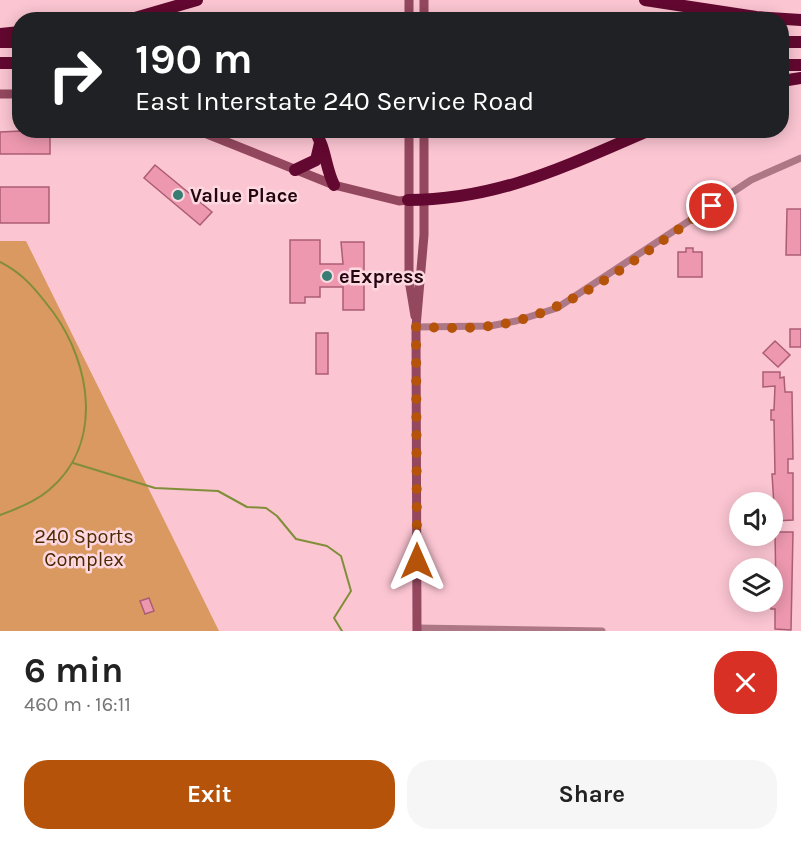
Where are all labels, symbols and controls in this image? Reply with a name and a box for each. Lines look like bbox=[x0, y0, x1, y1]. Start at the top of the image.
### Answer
text: 190 m bbox=[135, 34, 253, 84]
icon: right bbox=[36, 36, 114, 114]
text: East Interstate 240 Service Road bbox=[135, 85, 534, 117]
pin bbox=[686, 180, 737, 231]
place label: Value Place bbox=[190, 184, 298, 207]
marker: Value Place bbox=[171, 188, 185, 202]
icon: arrive bbox=[695, 189, 728, 222]
place label: eExpress bbox=[339, 265, 424, 288]
marker: eExpress bbox=[320, 269, 334, 283]
map controls bbox=[729, 492, 783, 612]
button: sound bbox=[729, 492, 783, 546]
park label: 240 Sports Complex bbox=[34, 525, 134, 571]
position arrow bbox=[385, 529, 449, 593]
button: layers bbox=[729, 558, 783, 612]
text: 6 min bbox=[24, 649, 123, 691]
button: close bbox=[714, 651, 777, 714]
text: 460 m · 16:11 bbox=[24, 693, 131, 716]
button: Exit bbox=[24, 760, 395, 829]
button: Share bbox=[407, 760, 777, 829]

